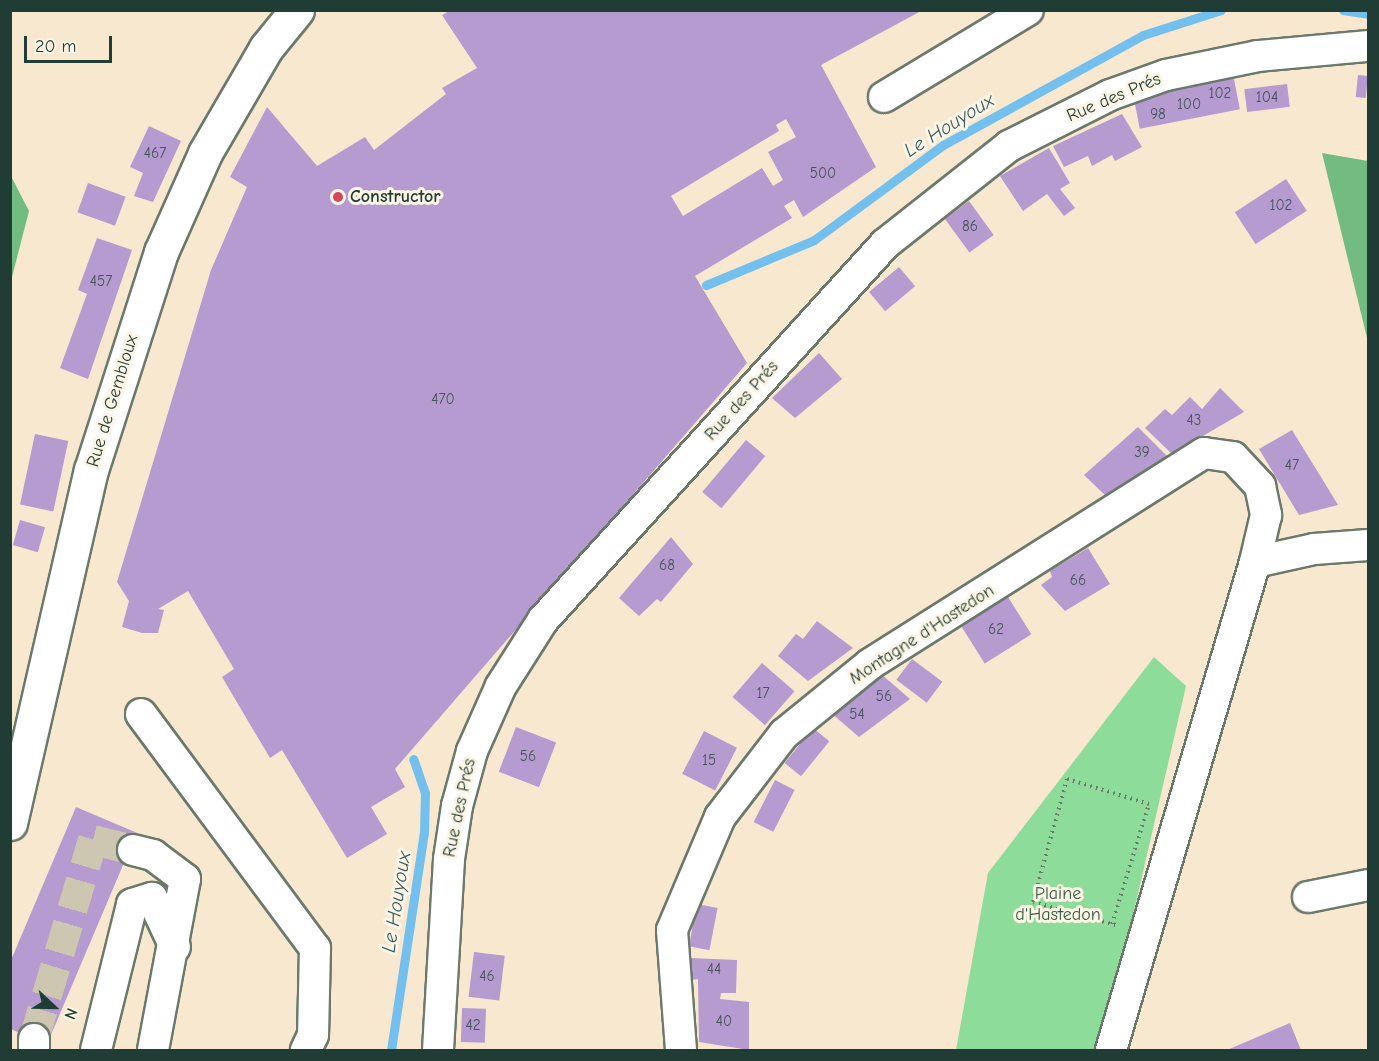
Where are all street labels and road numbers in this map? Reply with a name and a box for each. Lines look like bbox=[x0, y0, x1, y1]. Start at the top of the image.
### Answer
street label: Rue des Prés bbox=[1064, 68, 1164, 128]
street label: Rue de Gembloux bbox=[83, 332, 143, 470]
street label: Rue des Prés bbox=[700, 357, 784, 445]
street label: Montagne d'Hastedon bbox=[845, 580, 999, 690]
street label: Rue des Prés bbox=[439, 757, 481, 859]

